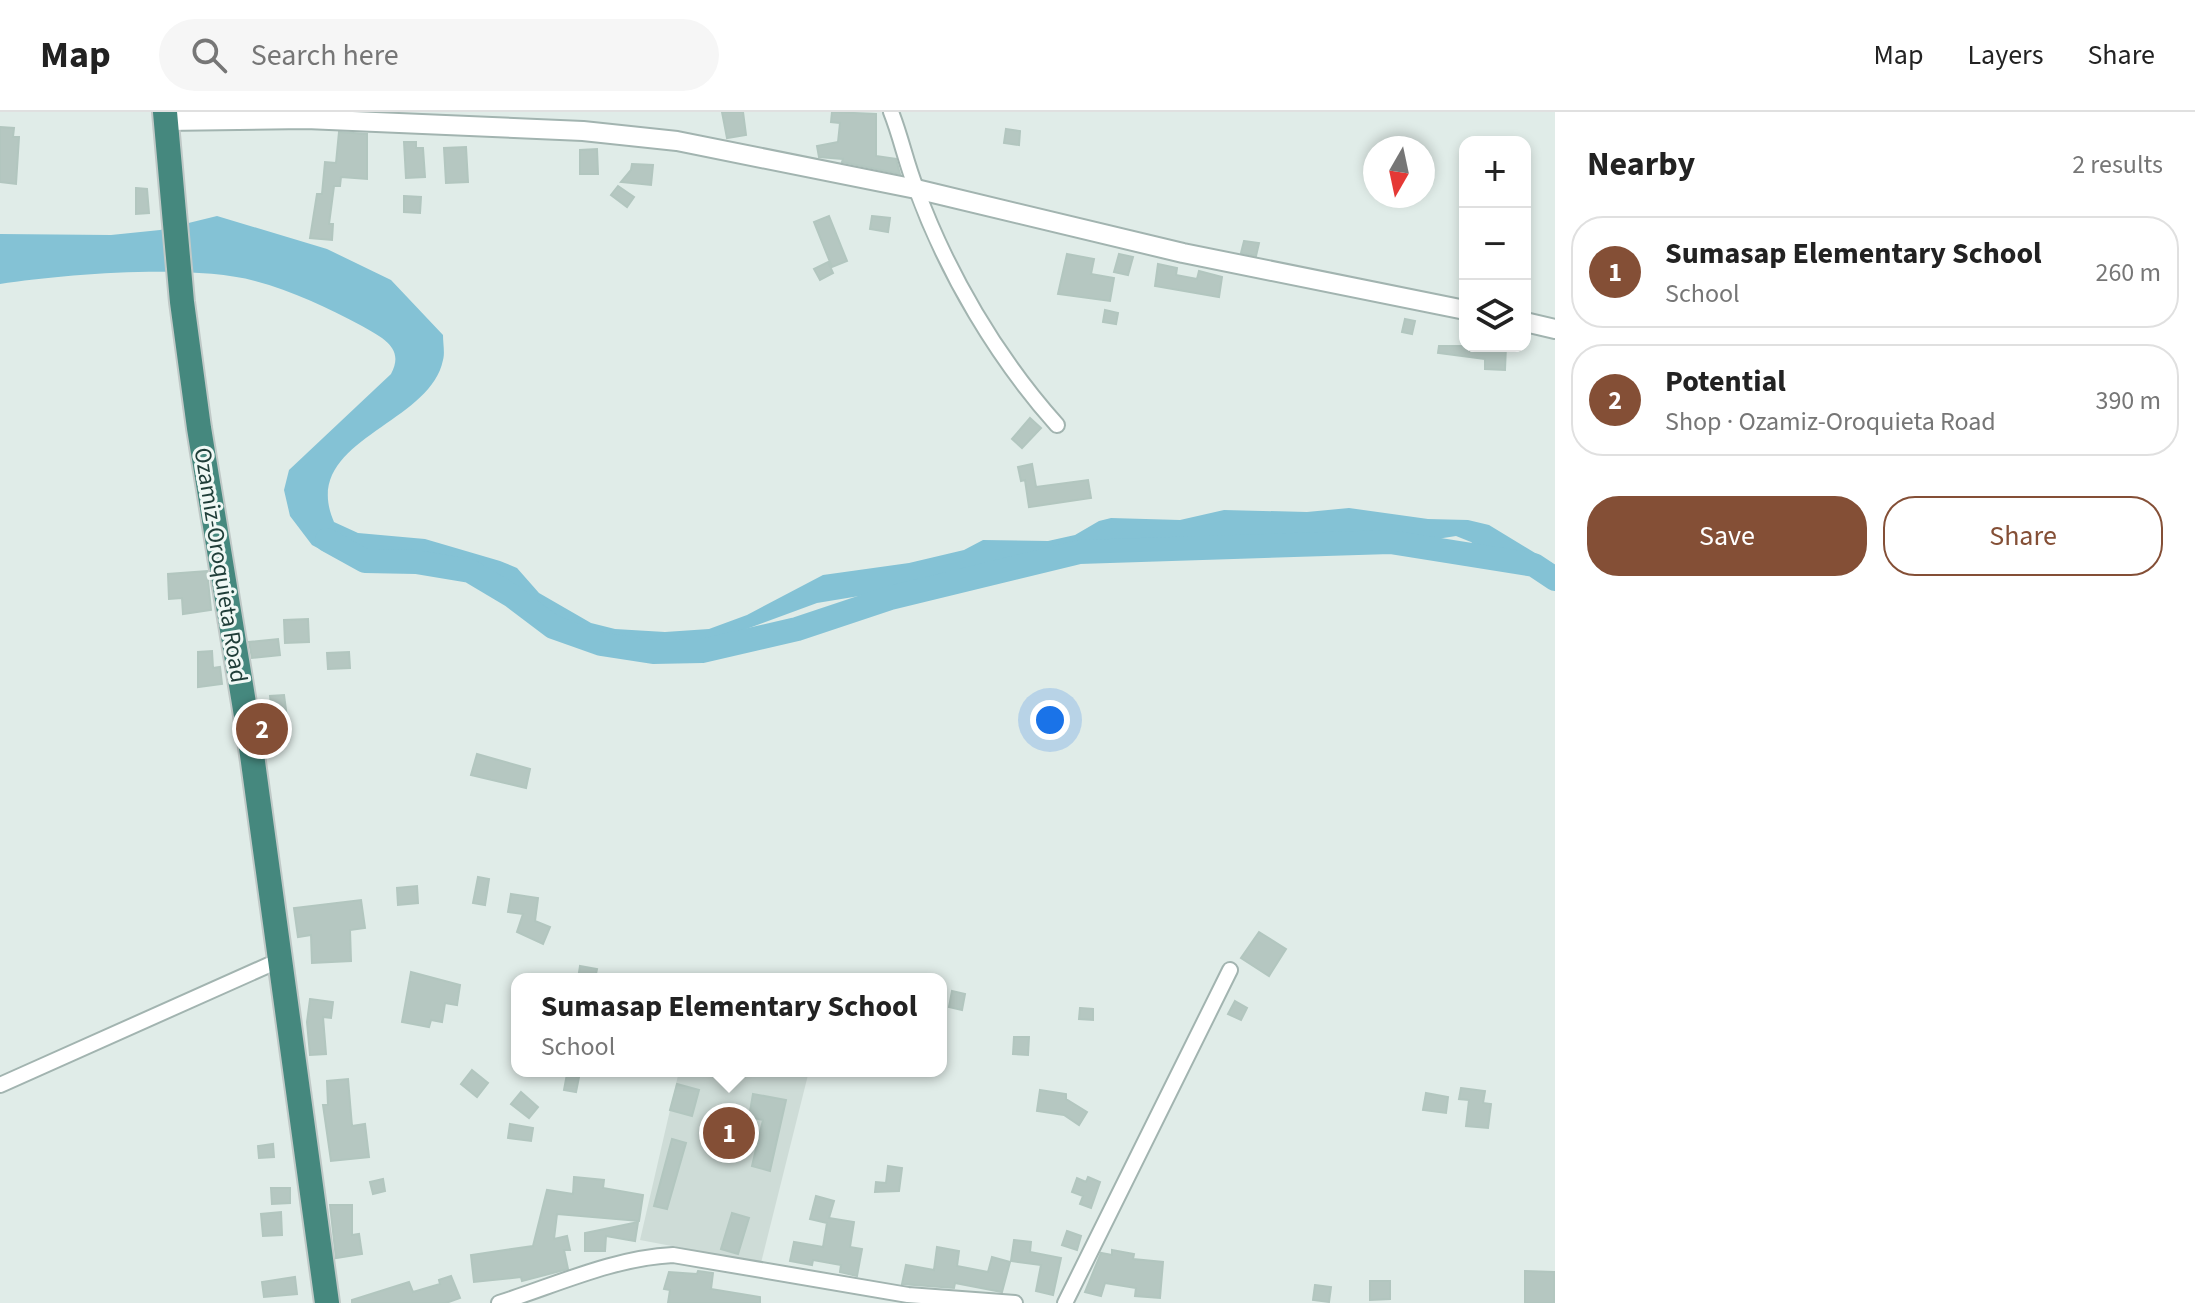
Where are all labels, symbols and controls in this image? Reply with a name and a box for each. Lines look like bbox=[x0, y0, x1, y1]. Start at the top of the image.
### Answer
search box bbox=[159, 19, 719, 91]
text: Map bbox=[40, 28, 111, 82]
icon: search bbox=[187, 33, 231, 77]
text: Search here bbox=[251, 34, 399, 77]
text: Map bbox=[1873, 35, 1923, 75]
text: Layers bbox=[1967, 35, 2043, 75]
text: Share bbox=[2087, 35, 2155, 75]
north arrow bbox=[1363, 136, 1435, 208]
map controls bbox=[1459, 136, 1531, 352]
button: + bbox=[1459, 136, 1531, 208]
text: Nearby bbox=[1587, 140, 1695, 189]
text: 2 results bbox=[2072, 146, 2163, 183]
button: − bbox=[1459, 208, 1531, 280]
text: Sumasap Elementary School bbox=[1665, 232, 2042, 275]
text: 1 bbox=[1608, 254, 1622, 291]
text: 260 m bbox=[2095, 254, 2161, 291]
text: School bbox=[1665, 275, 1740, 312]
button: layers bbox=[1459, 280, 1531, 352]
text: Potential bbox=[1665, 360, 1786, 403]
text: 2 bbox=[1608, 382, 1622, 419]
text: 390 m bbox=[2095, 382, 2161, 419]
text: Shop · Ozamiz-Oroquieta Road bbox=[1665, 403, 1996, 440]
street label: Ozamiz-Oroquieta Road bbox=[185, 445, 256, 685]
button: Save bbox=[1587, 496, 1867, 576]
button: Share bbox=[1883, 496, 2163, 576]
pin: 2 bbox=[236, 699, 288, 759]
your location bbox=[1030, 700, 1070, 740]
popup bbox=[511, 973, 947, 1077]
text: Sumasap Elementary School bbox=[541, 985, 917, 1028]
text: School bbox=[541, 1028, 615, 1065]
pin: 1 bbox=[703, 1103, 755, 1163]

